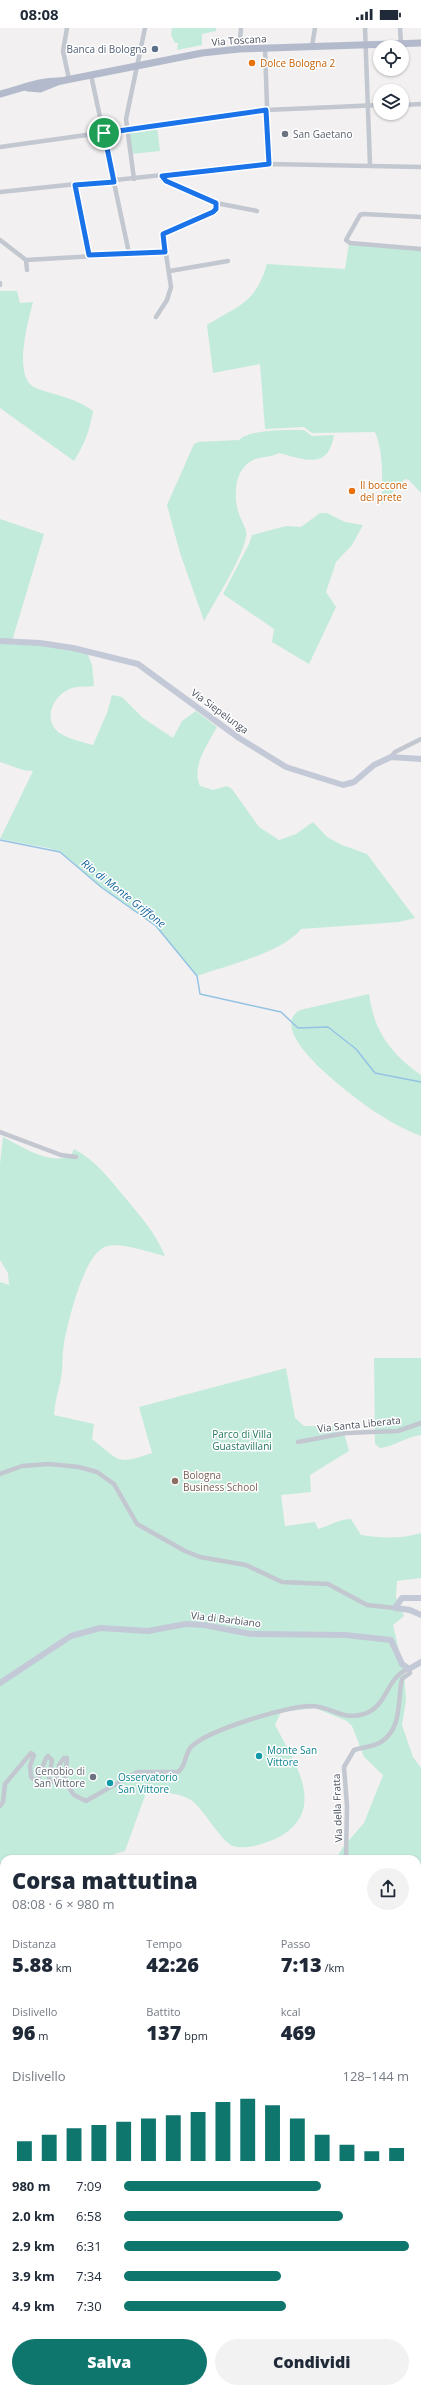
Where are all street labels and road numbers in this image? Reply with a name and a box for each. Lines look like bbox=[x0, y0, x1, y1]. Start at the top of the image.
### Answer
street label: Via Toscana bbox=[211, 31, 267, 49]
street label: Via Siepelunga bbox=[188, 685, 252, 737]
street label: Via Santa Liberata bbox=[317, 1413, 401, 1435]
street label: Via di Barbiano bbox=[190, 1608, 262, 1630]
street label: Via della Fratta bbox=[329, 1773, 345, 1843]

